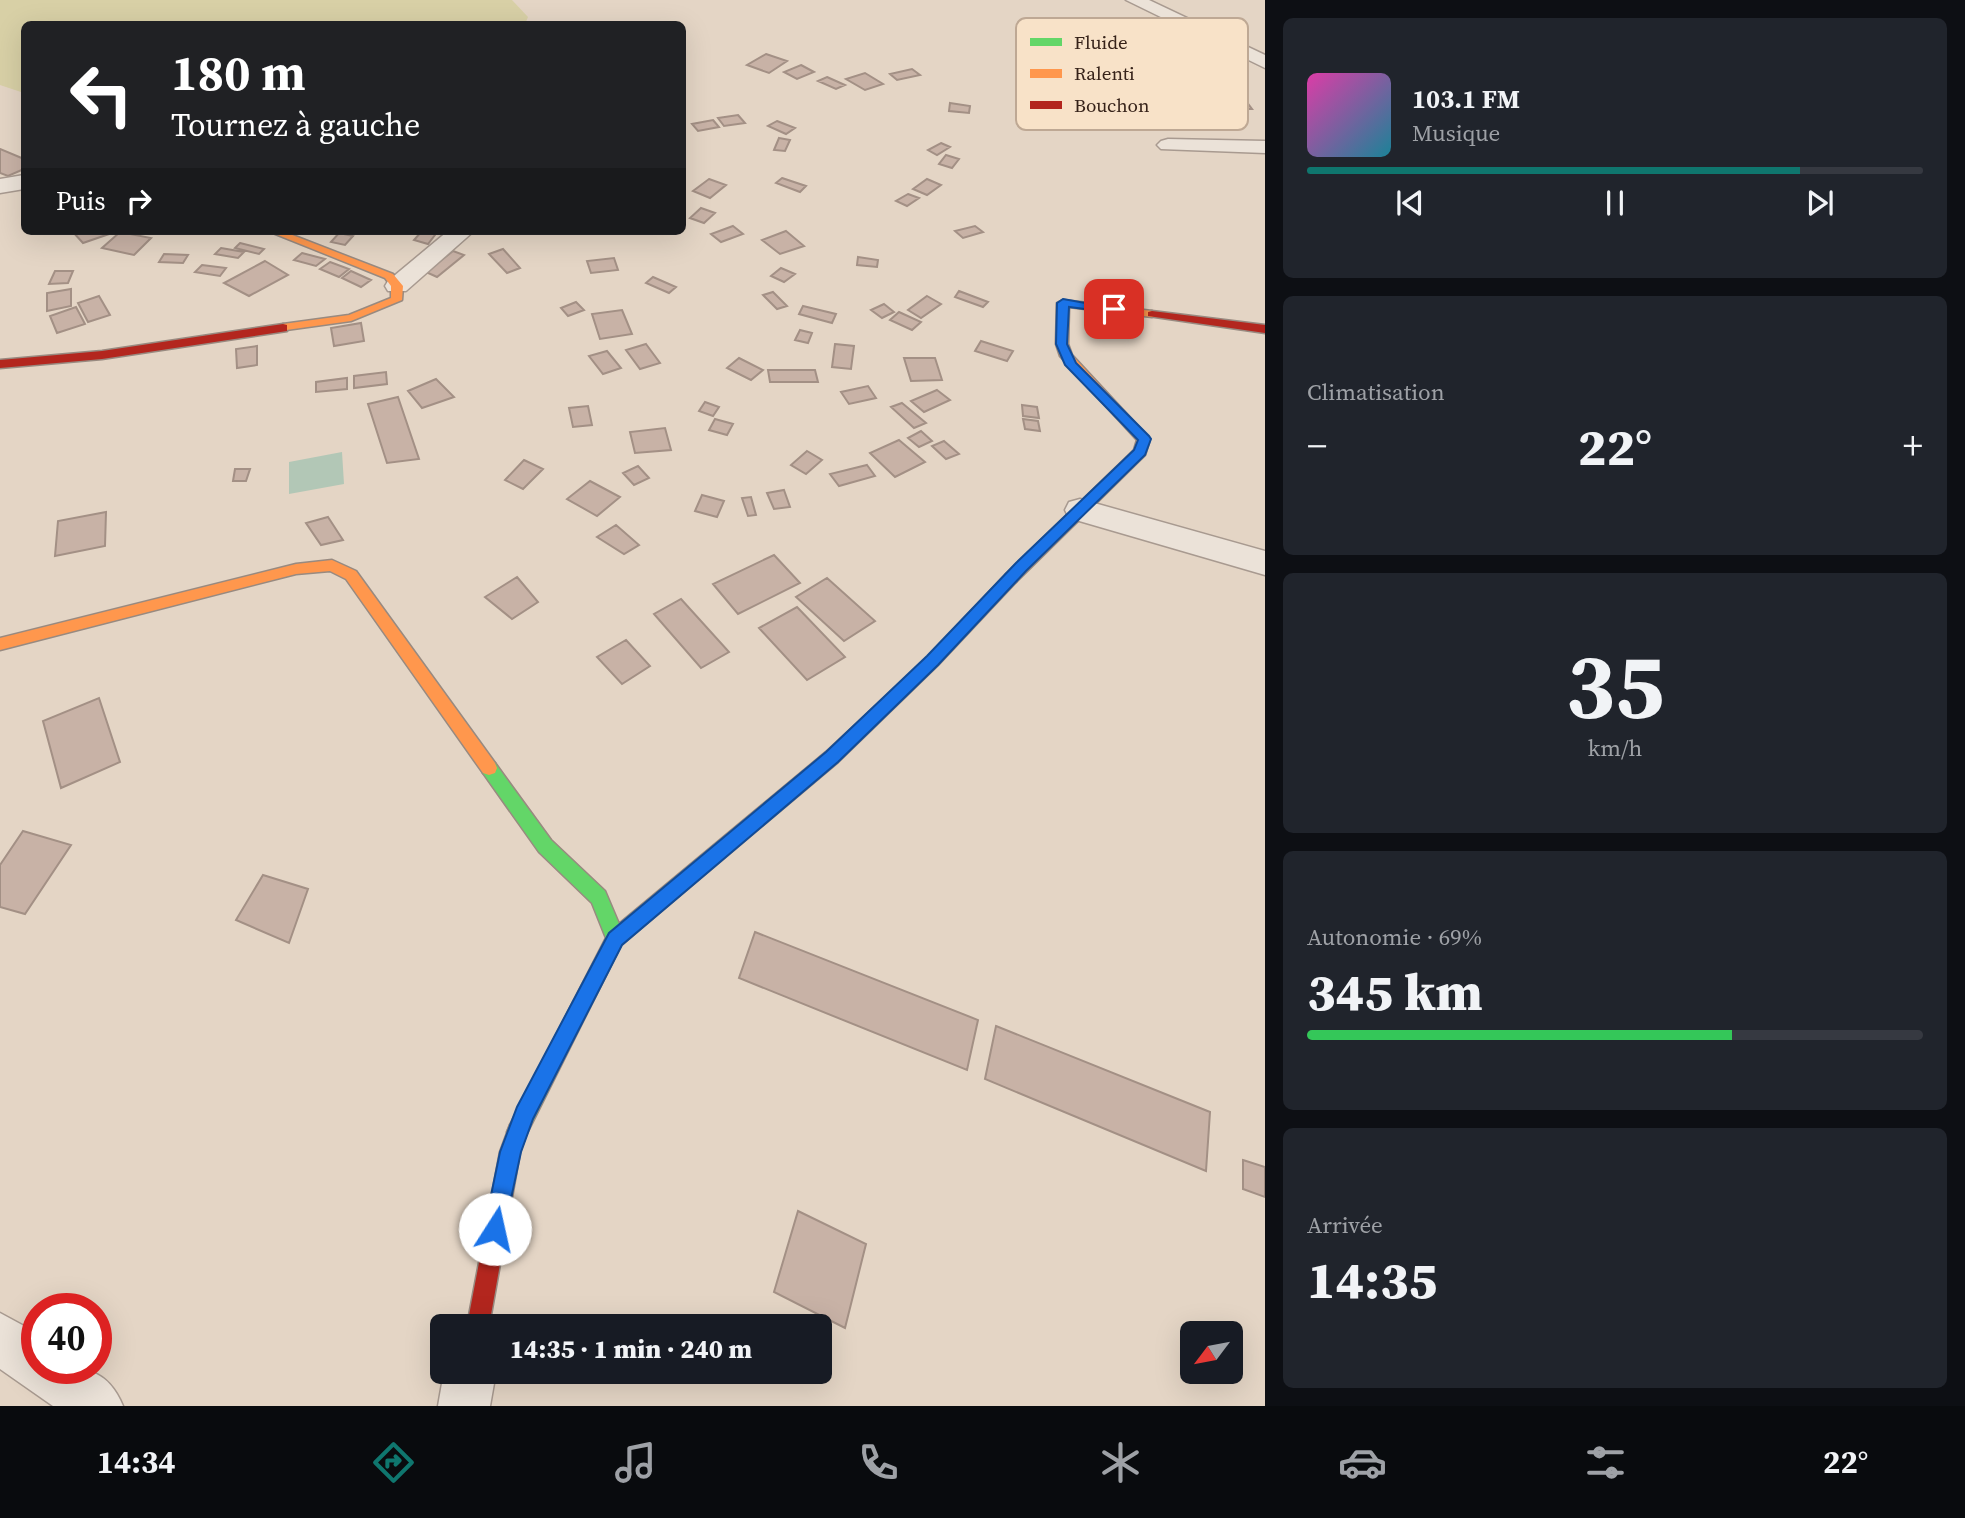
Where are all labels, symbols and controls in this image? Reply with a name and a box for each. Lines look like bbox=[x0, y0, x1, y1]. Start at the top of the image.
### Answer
legend bbox=[1016, 18, 1248, 130]
text: Fluide bbox=[1074, 29, 1128, 55]
text: 180 m bbox=[171, 39, 306, 106]
icon: left bbox=[56, 49, 147, 140]
text: Ralenti bbox=[1074, 60, 1135, 86]
text: 103.1 FM bbox=[1412, 81, 1520, 117]
text: Bouchon bbox=[1074, 92, 1150, 118]
text: Tournez à gauche bbox=[171, 103, 420, 147]
text: Musique bbox=[1412, 117, 1500, 149]
icon: right bbox=[120, 182, 158, 220]
text: Puis bbox=[56, 183, 106, 219]
icon: previous bbox=[1391, 184, 1429, 222]
icon: pause bbox=[1596, 184, 1634, 222]
icon: next bbox=[1801, 184, 1839, 222]
pin bbox=[1084, 279, 1144, 339]
icon: arrive bbox=[1095, 290, 1133, 328]
text: Climatisation bbox=[1307, 376, 1445, 408]
text: 22° bbox=[1578, 411, 1652, 482]
text: − bbox=[1307, 420, 1327, 472]
text: + bbox=[1903, 420, 1923, 472]
text: 35 bbox=[1566, 624, 1664, 748]
text: km/h bbox=[1588, 732, 1642, 764]
text: Autonomie · 69% bbox=[1307, 921, 1482, 953]
text: 345 km bbox=[1307, 956, 1483, 1027]
position arrow bbox=[458, 1192, 532, 1266]
text: Arrivée bbox=[1307, 1209, 1383, 1241]
text: 14:35 bbox=[1307, 1244, 1437, 1315]
speed limit sign: 40 bbox=[21, 1293, 112, 1384]
north arrow bbox=[1180, 1321, 1242, 1384]
map controls bbox=[1180, 1321, 1243, 1384]
text: 14:35 · 1 min · 240 m bbox=[510, 1331, 752, 1367]
icon: directions bbox=[369, 1438, 418, 1487]
icon: music bbox=[611, 1438, 660, 1487]
icon: phone bbox=[854, 1438, 903, 1487]
icon: climate bbox=[1096, 1438, 1145, 1487]
icon: car bbox=[1338, 1438, 1387, 1487]
icon: filters bbox=[1581, 1438, 1630, 1487]
text: 14:34 bbox=[97, 1440, 176, 1484]
text: 22° bbox=[1823, 1440, 1868, 1484]

